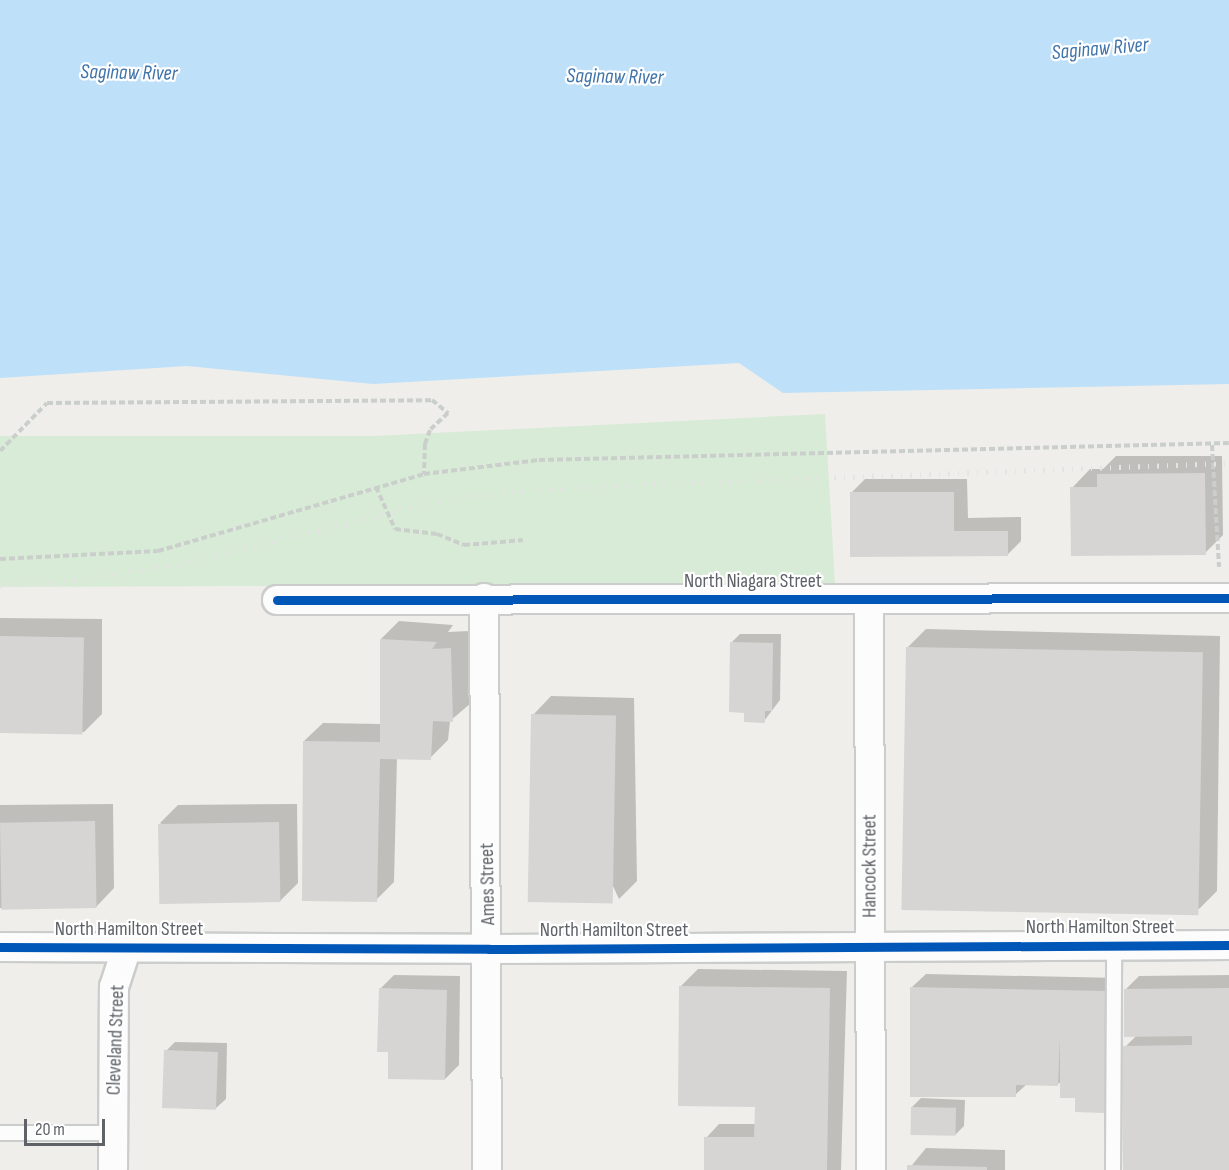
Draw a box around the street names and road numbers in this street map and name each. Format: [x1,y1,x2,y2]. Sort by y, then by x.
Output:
street label: North Niagara Street [684,569,822,593]
street label: Hancock Street [858,814,882,918]
street label: Ames Street [475,843,501,925]
street label: North Hamilton Street [1026,915,1174,939]
street label: North Hamilton Street [55,917,203,941]
street label: North Hamilton Street [540,918,688,942]
street label: Cleveland Street [102,984,130,1096]

